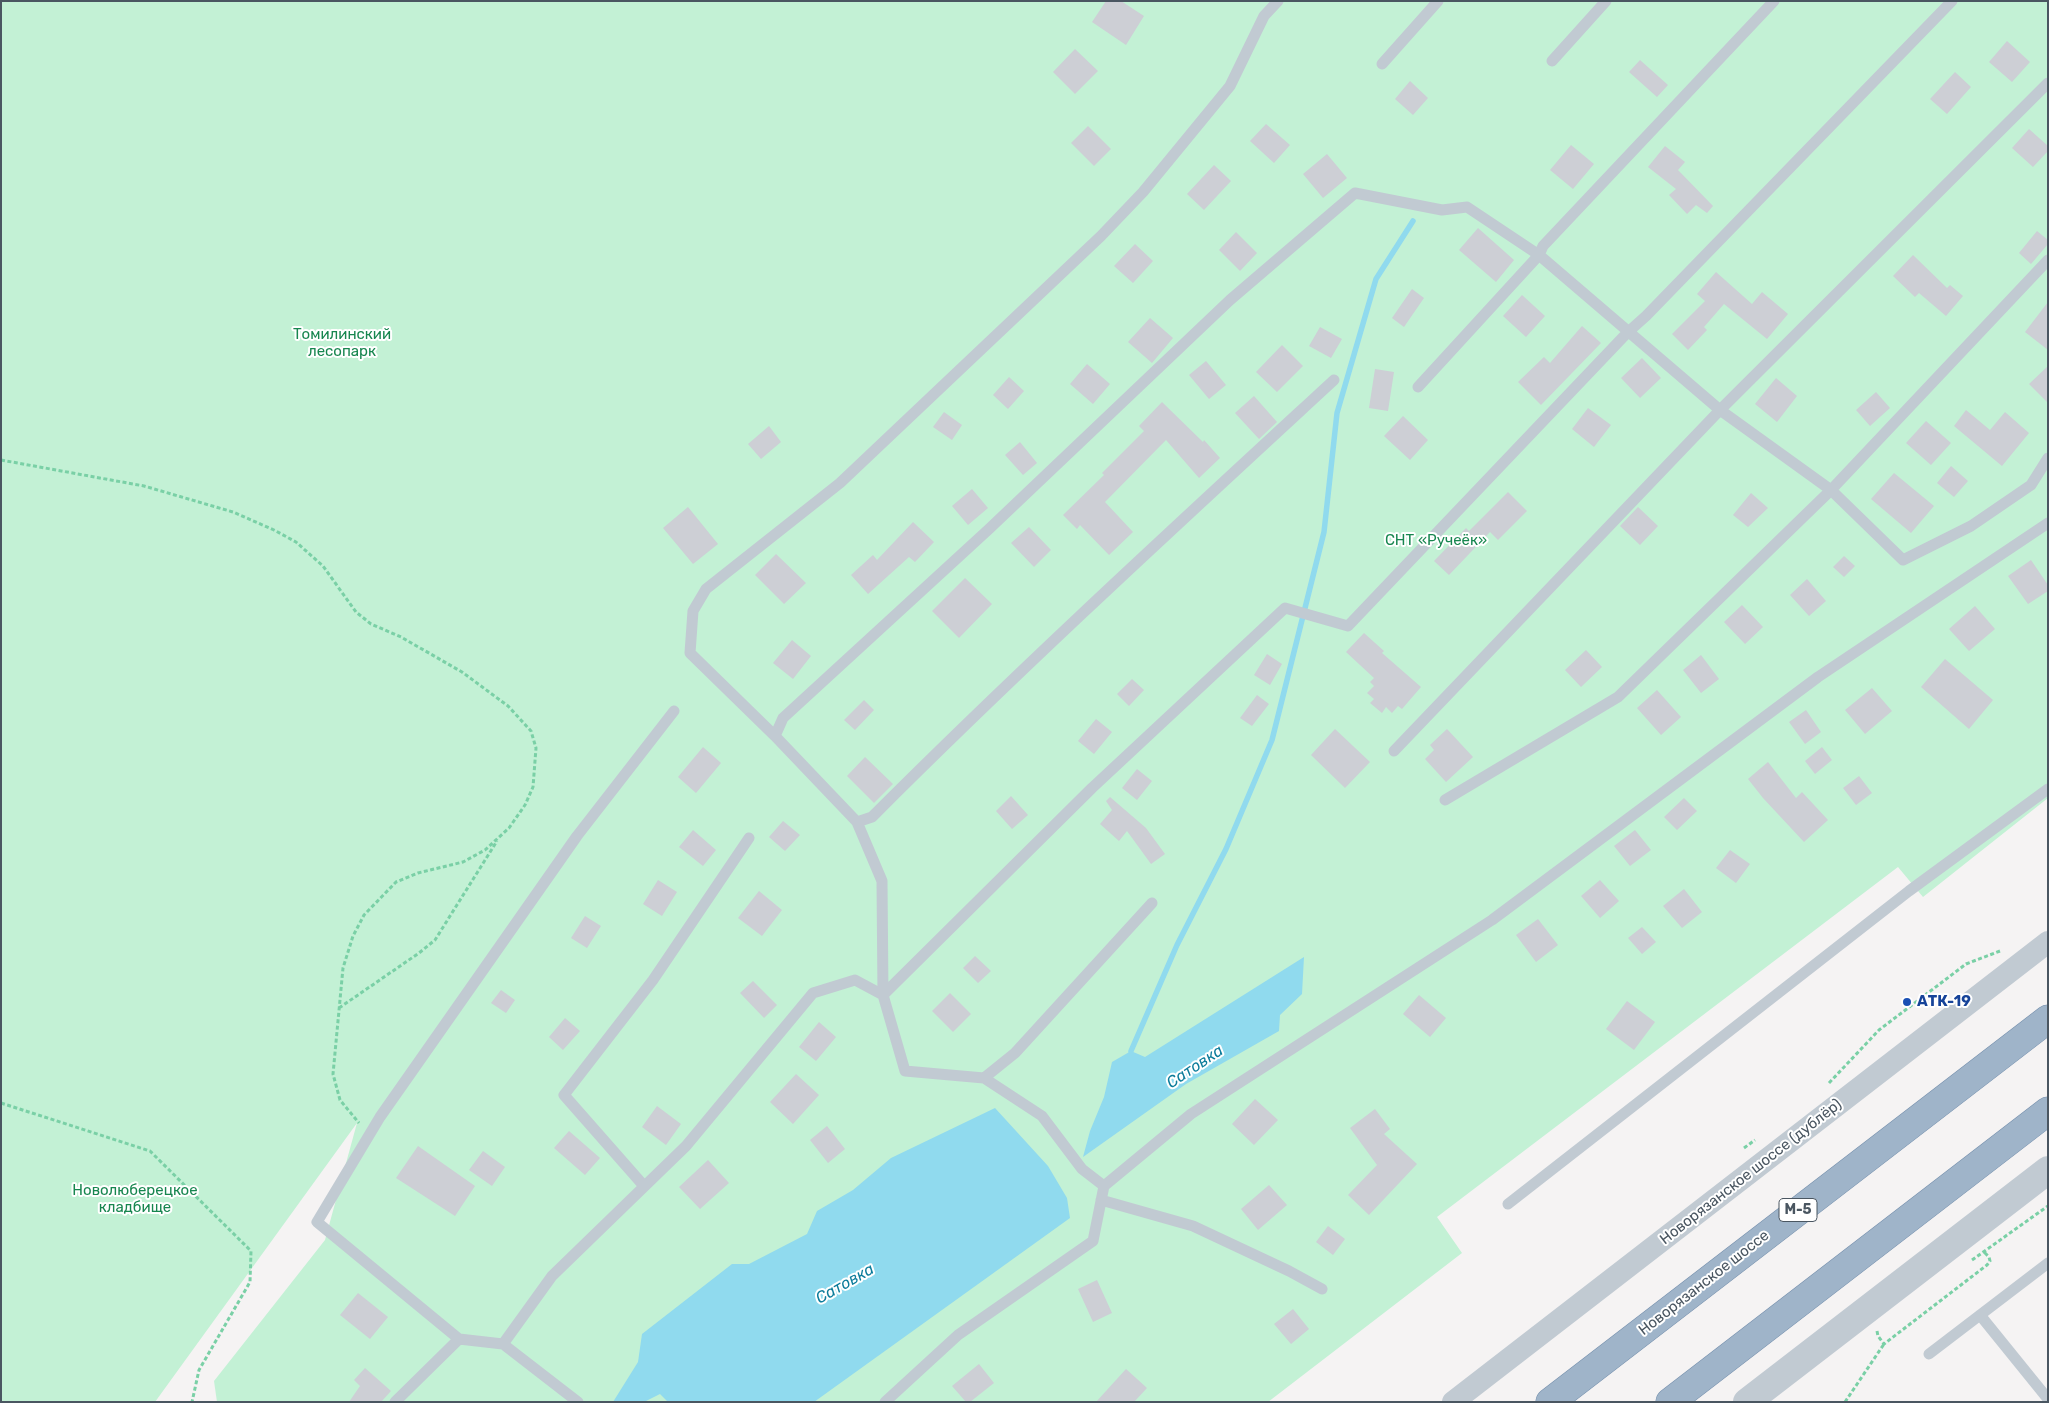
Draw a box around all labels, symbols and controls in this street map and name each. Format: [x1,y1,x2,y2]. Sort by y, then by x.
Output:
park label: Томилинский лесопарк [293,326,391,361]
park label: СНТ «Ручеёк» [1385,532,1487,550]
place label: АТК-19 [1917,993,1971,1011]
marker: АТК-19 [1901,996,1913,1008]
water label: Сатовка [1163,1041,1227,1093]
street label: Новорязанское шоссе (дублёр) [1657,1095,1845,1249]
park label: Новолюберецкое кладбище [72,1182,198,1217]
road number: М-5 [1779,1198,1817,1222]
street label: Новорязанское шоссе [1635,1226,1773,1340]
water label: Сатовка [812,1260,878,1308]

